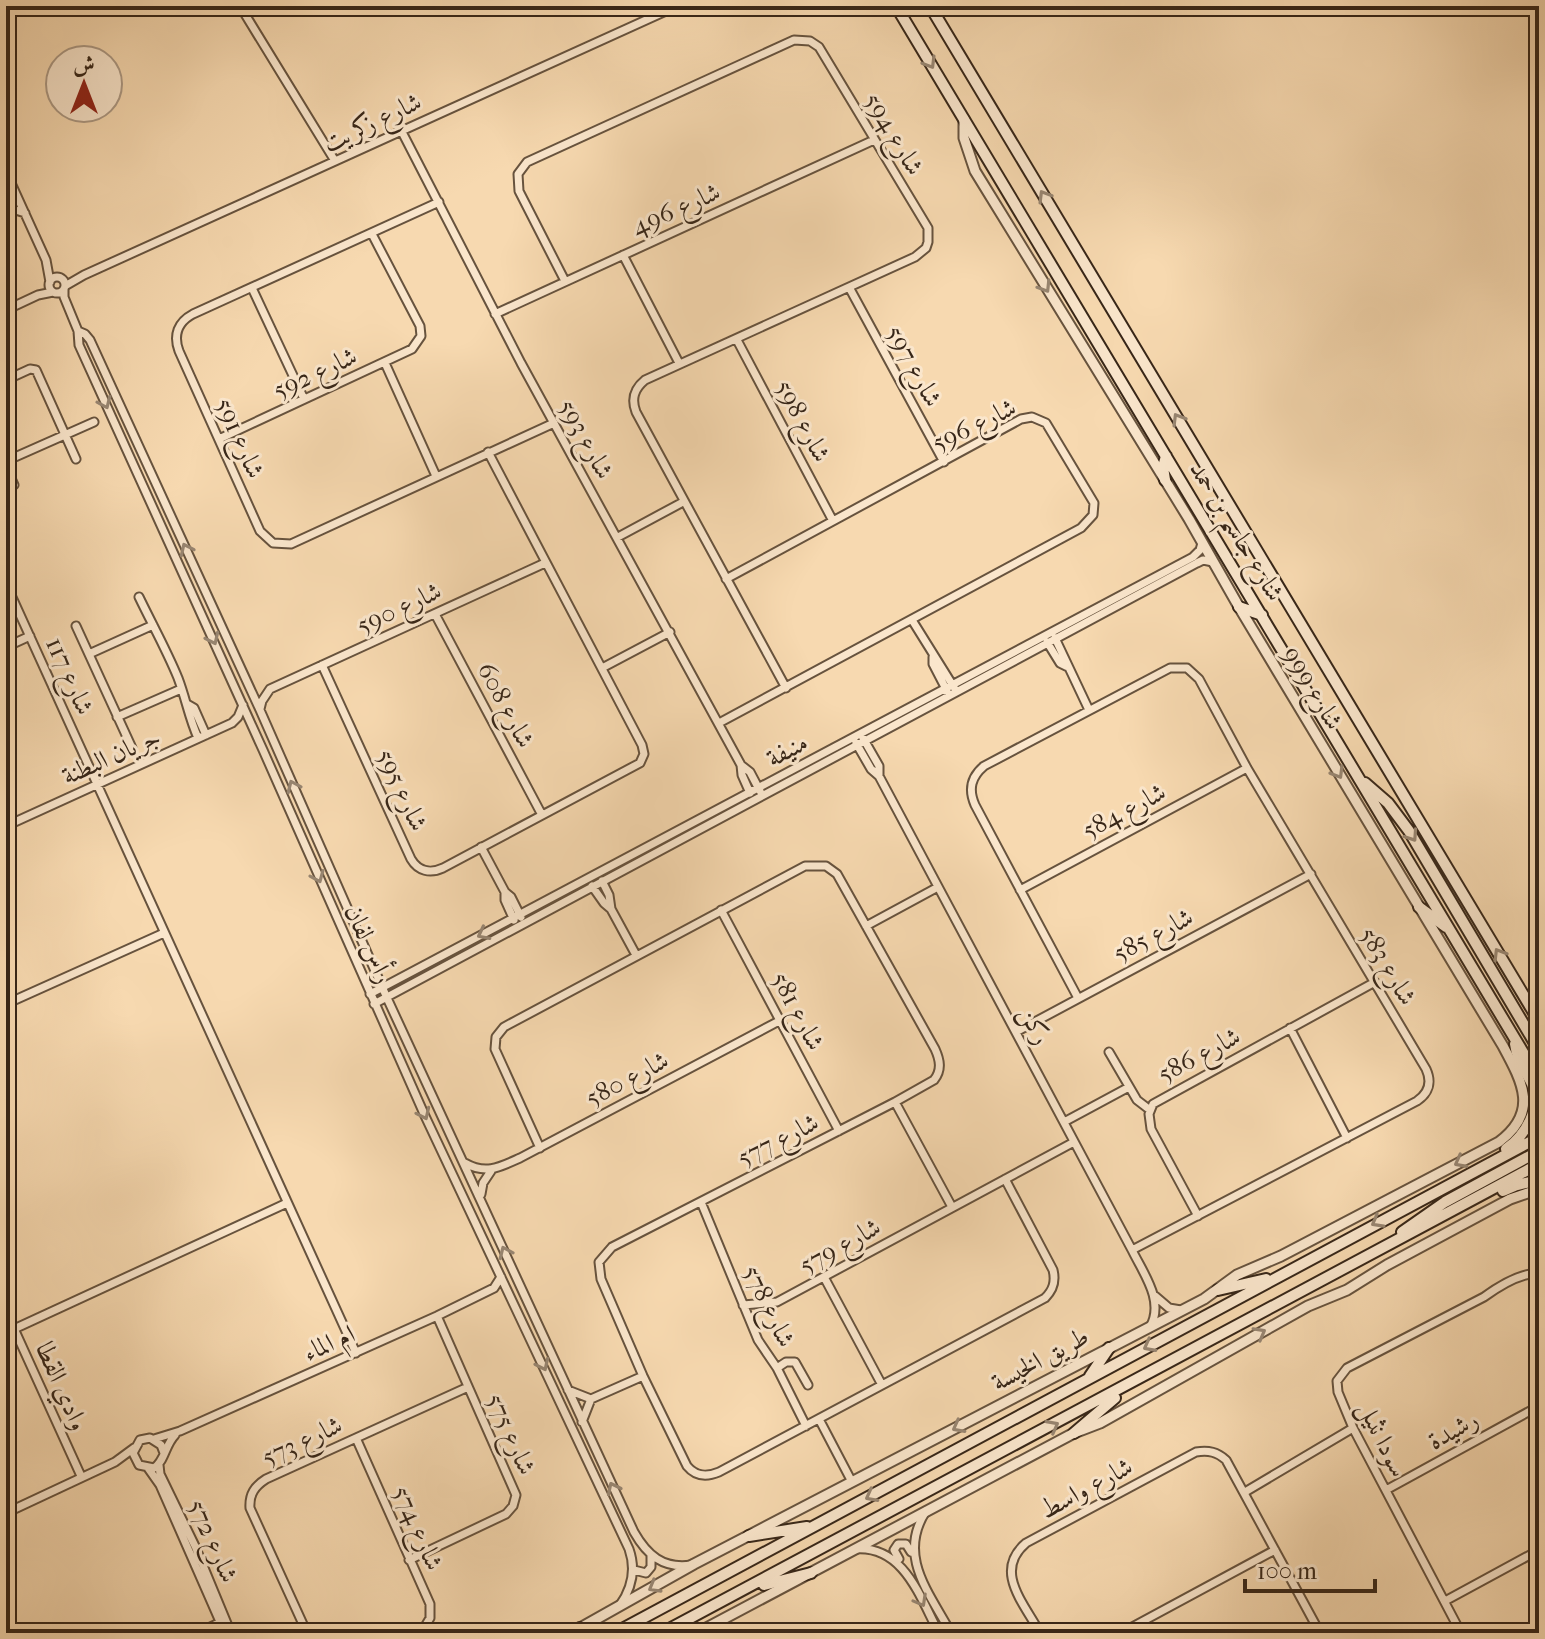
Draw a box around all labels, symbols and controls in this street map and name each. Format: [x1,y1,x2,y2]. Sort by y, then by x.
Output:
north arrow [44,44,124,124]
text: ش [73,52,95,78]
one-way arrow [920,54,935,68]
street label: شارع زكريت [318,86,429,164]
street label: شارع 594 [852,87,931,184]
street label: شارع 496 [627,176,728,248]
one-way arrow [1039,190,1054,205]
one-way arrow [1036,278,1051,293]
street label: شارع 597 [874,320,949,415]
street label: شارع 592 [268,340,364,411]
street label: شارع 598 [763,375,837,470]
street label: شارع 596 [927,391,1024,464]
street label: شارع 591 [203,393,271,486]
street label: شارع 593 [546,394,620,487]
one-way arrow [95,395,111,409]
one-way arrow [1173,413,1188,428]
street label: شارع جاسم بن حمد [1174,455,1291,612]
one-way arrow [180,543,196,557]
street label: شارع 590 [352,575,449,646]
one-way arrow [203,631,219,646]
street label: شارع 117 [34,632,101,722]
street label: شارع 999 [1271,641,1350,738]
street label: شارع 608 [465,657,541,756]
street label: جريان البطنة [57,721,165,791]
street label: منيفة [761,726,813,774]
street label: شارع 595 [364,744,434,838]
one-way arrow [1329,764,1344,779]
street label: شارع 584 [1077,776,1174,851]
one-way arrow [287,779,303,794]
one-way arrow [1402,828,1417,842]
one-way arrow [309,869,325,883]
street label: رأس لفان [338,899,402,988]
street label: شارع 585 [1108,901,1201,974]
street label: شارع 583 [1348,921,1423,1014]
one-way arrow [477,924,492,940]
one-way arrow [1493,948,1509,963]
street label: شارع 581 [759,967,831,1058]
street label: ركن [1010,1000,1058,1051]
street label: شارع 586 [1152,1020,1248,1095]
street label: شارع 580 [580,1044,677,1119]
one-way arrow [415,1106,431,1121]
street label: شارع 577 [732,1106,827,1179]
one-way arrow [1453,1153,1468,1168]
street label: شارع 579 [794,1211,889,1286]
one-way arrow [1372,1212,1386,1228]
one-way arrow [499,1245,515,1260]
street label: شارع 578 [730,1260,802,1355]
street label: ام الماء [298,1318,363,1374]
street label: طريق الخيسة [986,1320,1095,1398]
one-way arrow [1251,1327,1266,1343]
one-way arrow [1143,1336,1157,1352]
street label: وادي القطا [24,1337,95,1437]
one-way arrow [533,1357,549,1372]
street label: شارع 575 [474,1389,543,1482]
street label: سودا نثيل [1350,1396,1415,1483]
street label: رشيدة [1422,1404,1484,1456]
street label: شارع 573 [257,1409,350,1478]
one-way arrow [952,1417,966,1432]
one-way arrow [1044,1420,1059,1435]
street label: شارع واسط [1034,1451,1141,1531]
street label: شارع 574 [380,1481,450,1577]
one-way arrow [607,1482,623,1497]
one-way arrow [865,1486,879,1502]
street label: شارع 572 [176,1495,245,1590]
scale bar [1245,1543,1375,1593]
text: 100 m [1257,1557,1317,1585]
one-way arrow [648,1577,662,1593]
one-way arrow [912,1592,927,1607]

